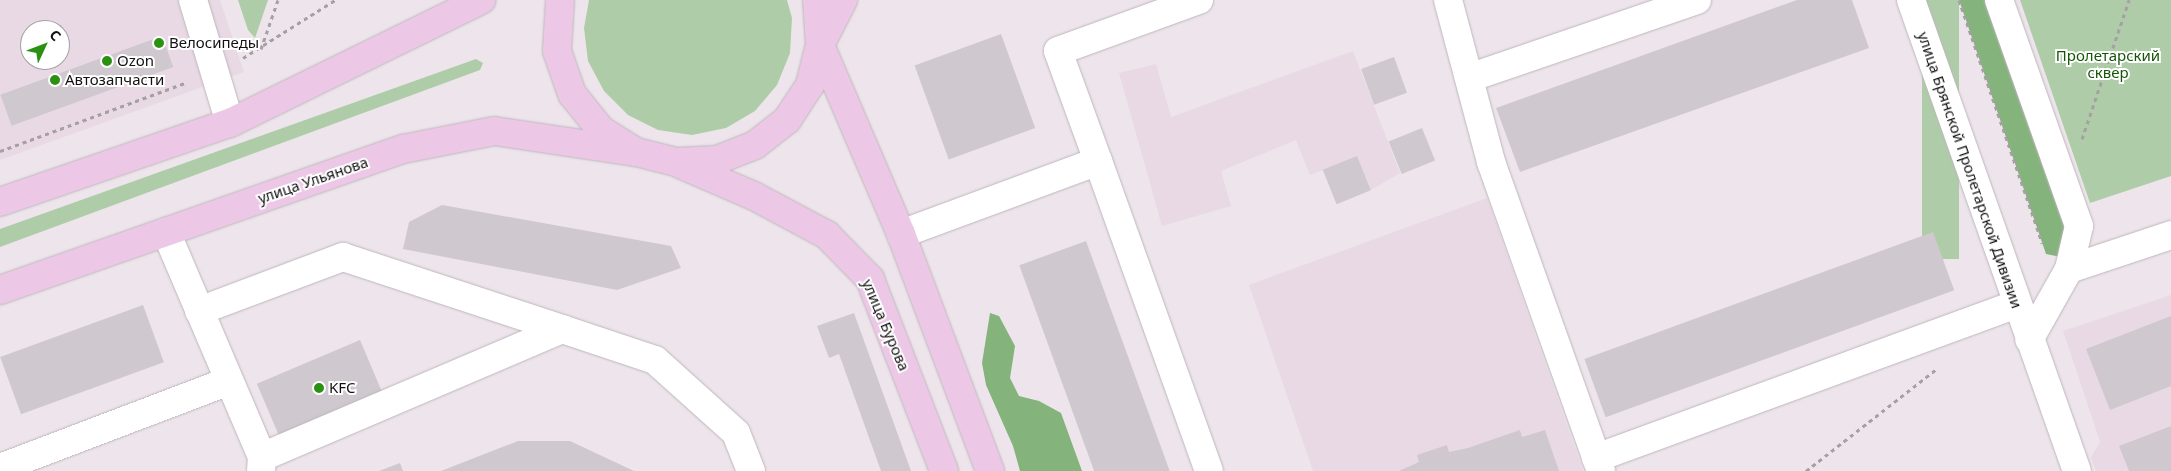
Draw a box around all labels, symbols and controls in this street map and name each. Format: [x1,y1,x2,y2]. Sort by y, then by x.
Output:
north arrow [20,20,70,70]
text: С [46,25,66,45]
street label: улица Брянской Пролетарской Дивизии [1914,29,2026,311]
place label: Велосипеды [169,34,259,52]
marker: Велосипеды [153,37,165,49]
park label: Пролетарский сквер [2056,46,2160,81]
place label: Ozon [117,52,154,70]
marker: Ozon [101,55,113,67]
place label: Автозапчасти [65,71,164,89]
marker: Автозапчасти [49,74,61,86]
street label: улица Ульянова [256,153,370,207]
street label: улица Бурова [859,276,913,374]
place label: KFC [329,379,356,397]
marker: KFC [313,382,325,394]

